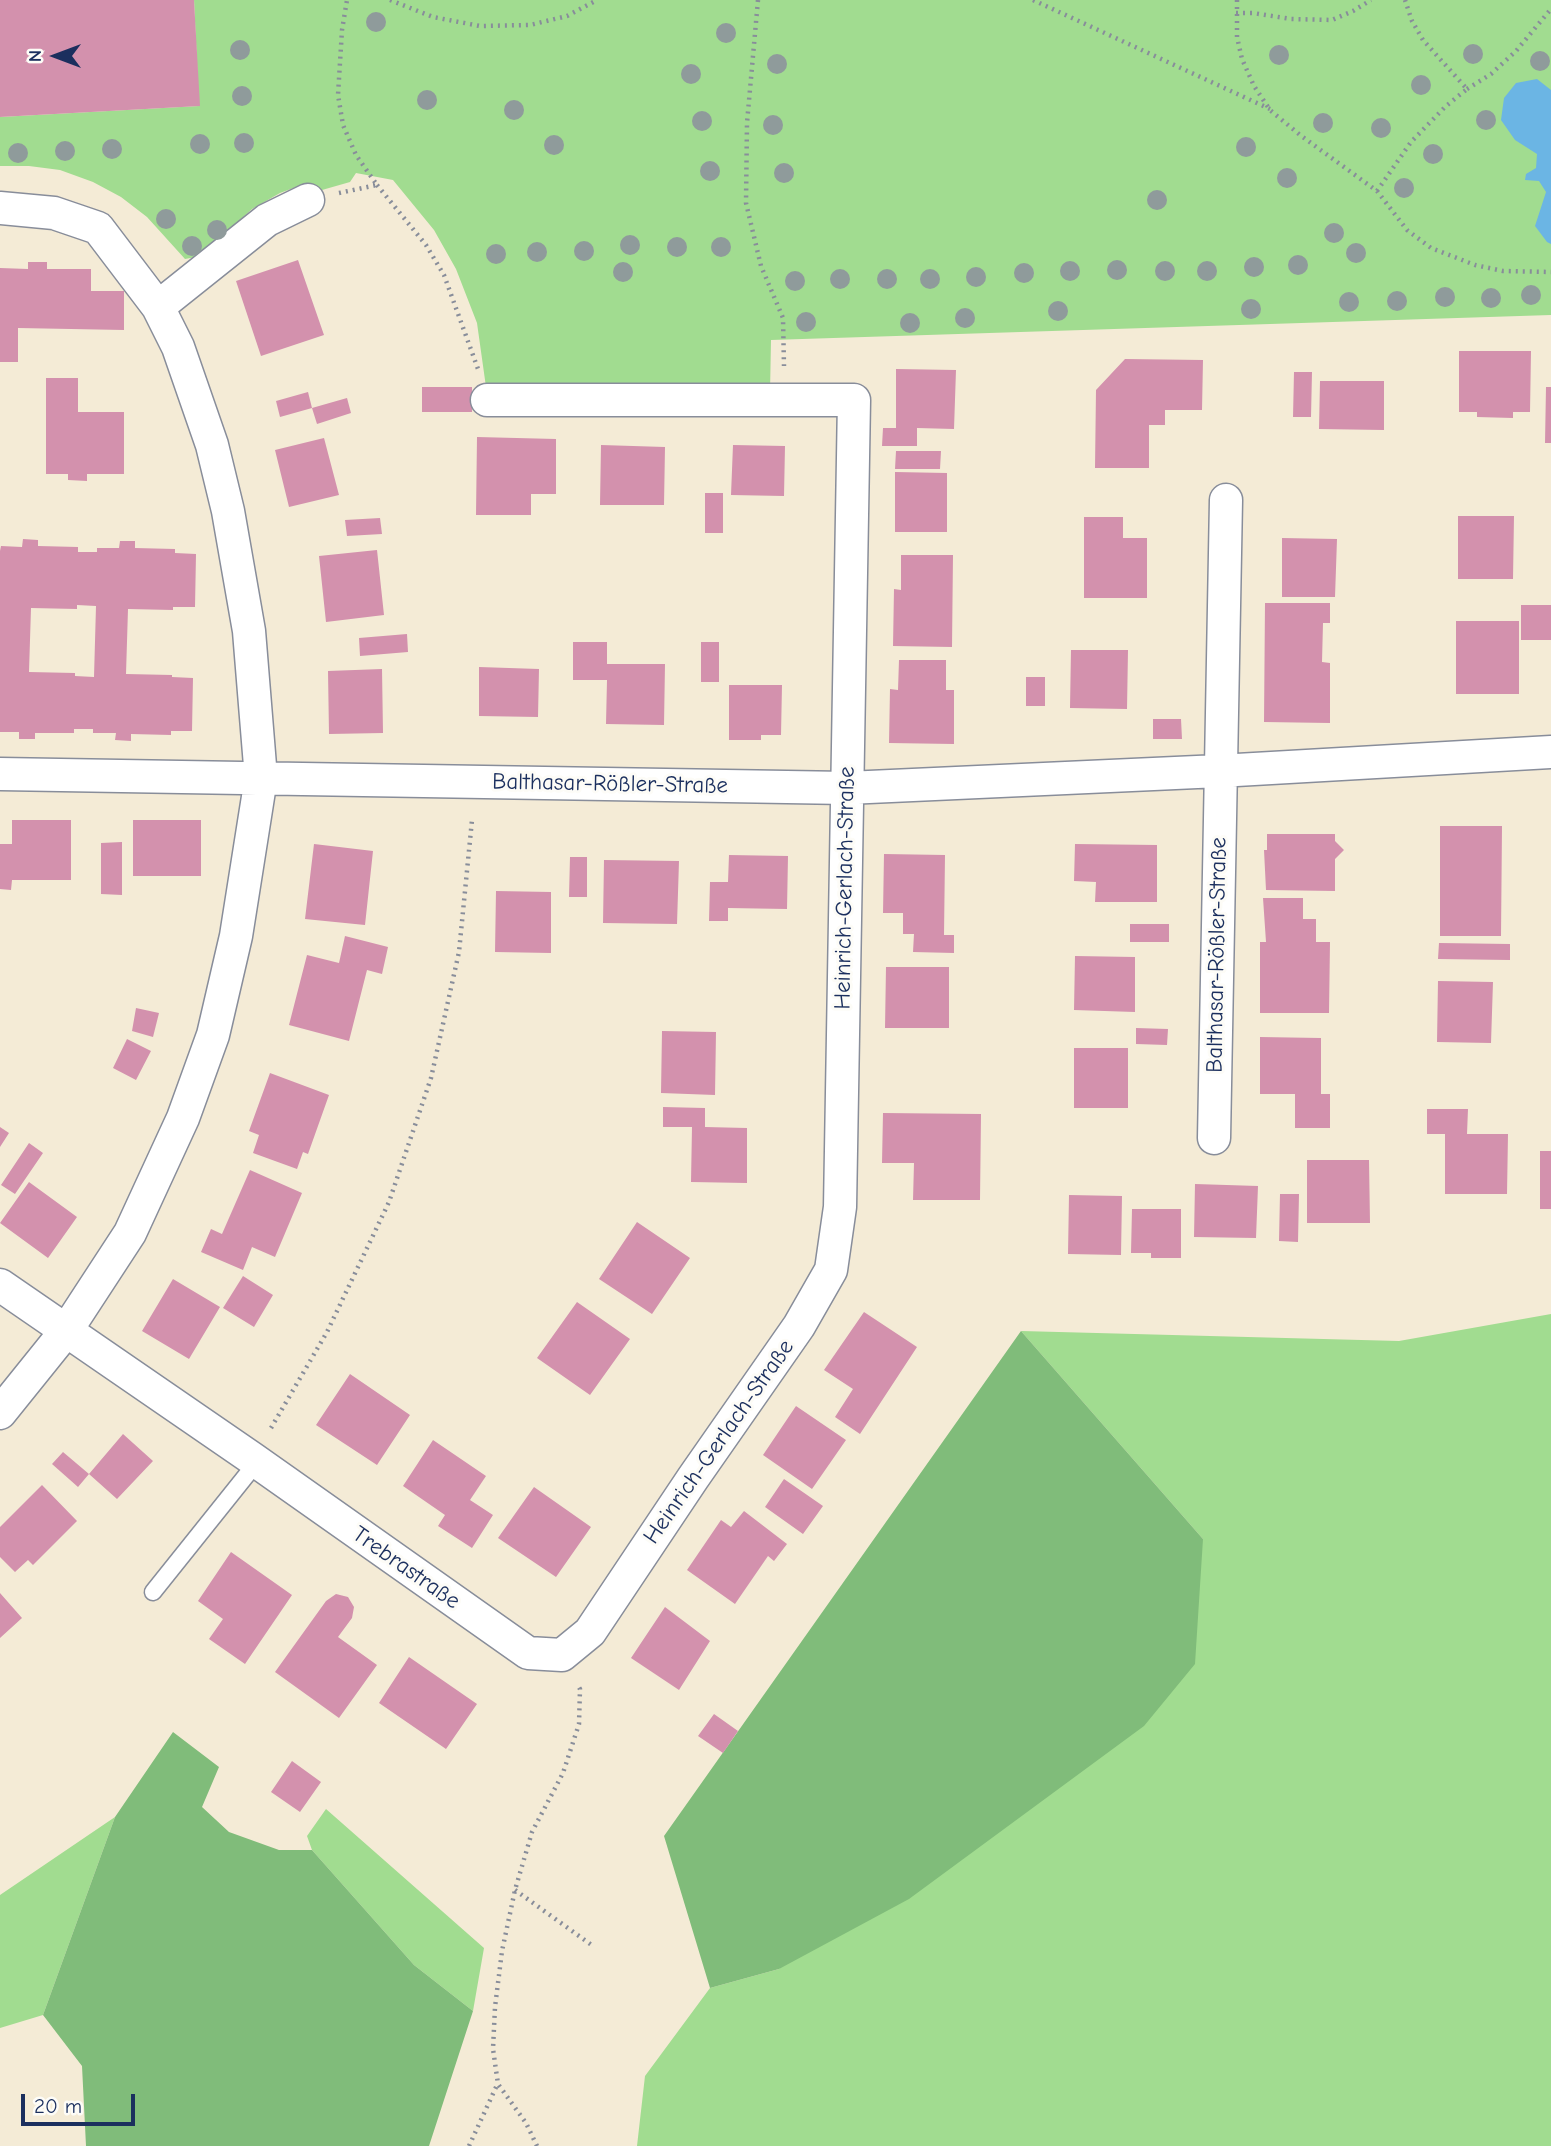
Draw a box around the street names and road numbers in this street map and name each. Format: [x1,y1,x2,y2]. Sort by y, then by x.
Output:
street label: Heinrich-Gerlach-Straße [829,766,861,1010]
street label: Balthasar-Rößler-Straße [492,768,728,800]
street label: Balthasar-Rößler-Straße [1201,837,1233,1073]
street label: Heinrich-Gerlach-Straße [638,1334,800,1550]
street label: Trebrastraße [347,1521,465,1615]

